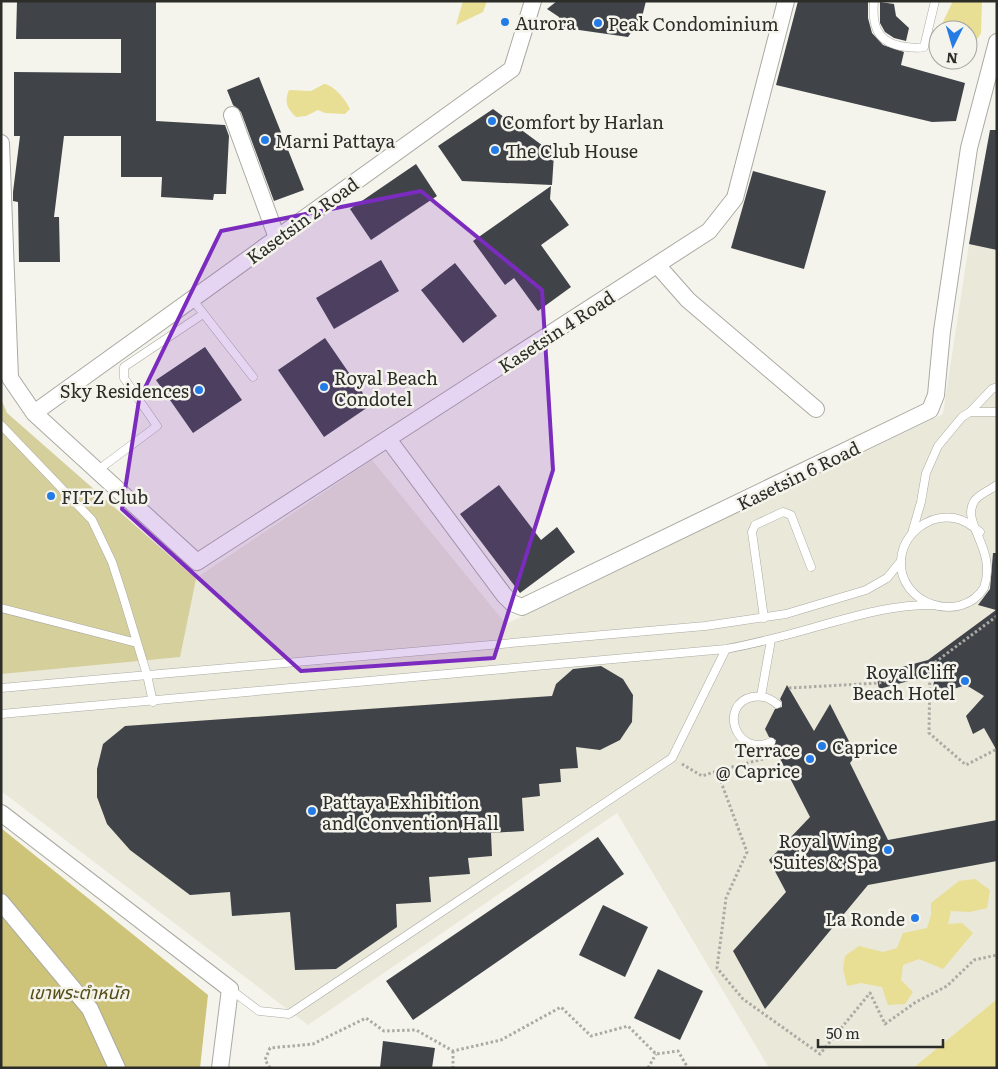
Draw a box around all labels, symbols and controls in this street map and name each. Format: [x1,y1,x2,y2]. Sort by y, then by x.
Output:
place label: Aurora [515,9,576,36]
place label: Peak Condominium [608,10,779,37]
marker: Aurora [499,16,511,28]
marker: Peak Condominium [592,17,604,29]
north arrow [928,20,978,70]
text: N [945,48,959,69]
place label: Comfort by Harlan [502,108,664,135]
marker: Comfort by Harlan [486,115,498,127]
place label: Marni Pattaya [275,127,395,154]
marker: Marni Pattaya [259,134,271,146]
place label: The Club House [505,137,638,164]
marker: The Club House [489,144,501,156]
street label: Kasetsin 2 Road [240,170,364,270]
street label: Kasetsin 4 Road [493,283,619,379]
place label: Royal Beach Condotel [334,364,438,412]
place label: Sky Residences [60,377,189,404]
marker: Royal Beach Condotel [318,381,330,393]
marker: Sky Residences [193,384,205,396]
street label: Kasetsin 6 Road [732,434,864,516]
place label: FITZ Club [61,483,148,510]
marker: FITZ Club [45,490,57,502]
place label: Royal Cliff Beach Hotel [852,658,957,706]
marker: Royal Cliff Beach Hotel [959,675,971,687]
place label: Caprice [832,733,898,760]
place label: Terrace @ Caprice [716,736,800,784]
marker: Caprice [816,740,828,752]
marker: Terrace @ Caprice [804,753,816,765]
place label: Pattaya Exhibition and Convention Hall [322,788,499,836]
marker: Pattaya Exhibition and Convention Hall [306,805,318,817]
place label: Royal Wing Suites & Spa [773,827,879,875]
marker: Royal Wing Suites & Spa [882,844,894,856]
place label: La Ronde [825,905,905,932]
marker: La Ronde [909,912,921,924]
park label: เขาพระตำหนัก [29,978,131,1005]
scale bar [818,1016,943,1048]
text: 50 m [826,1021,860,1044]

